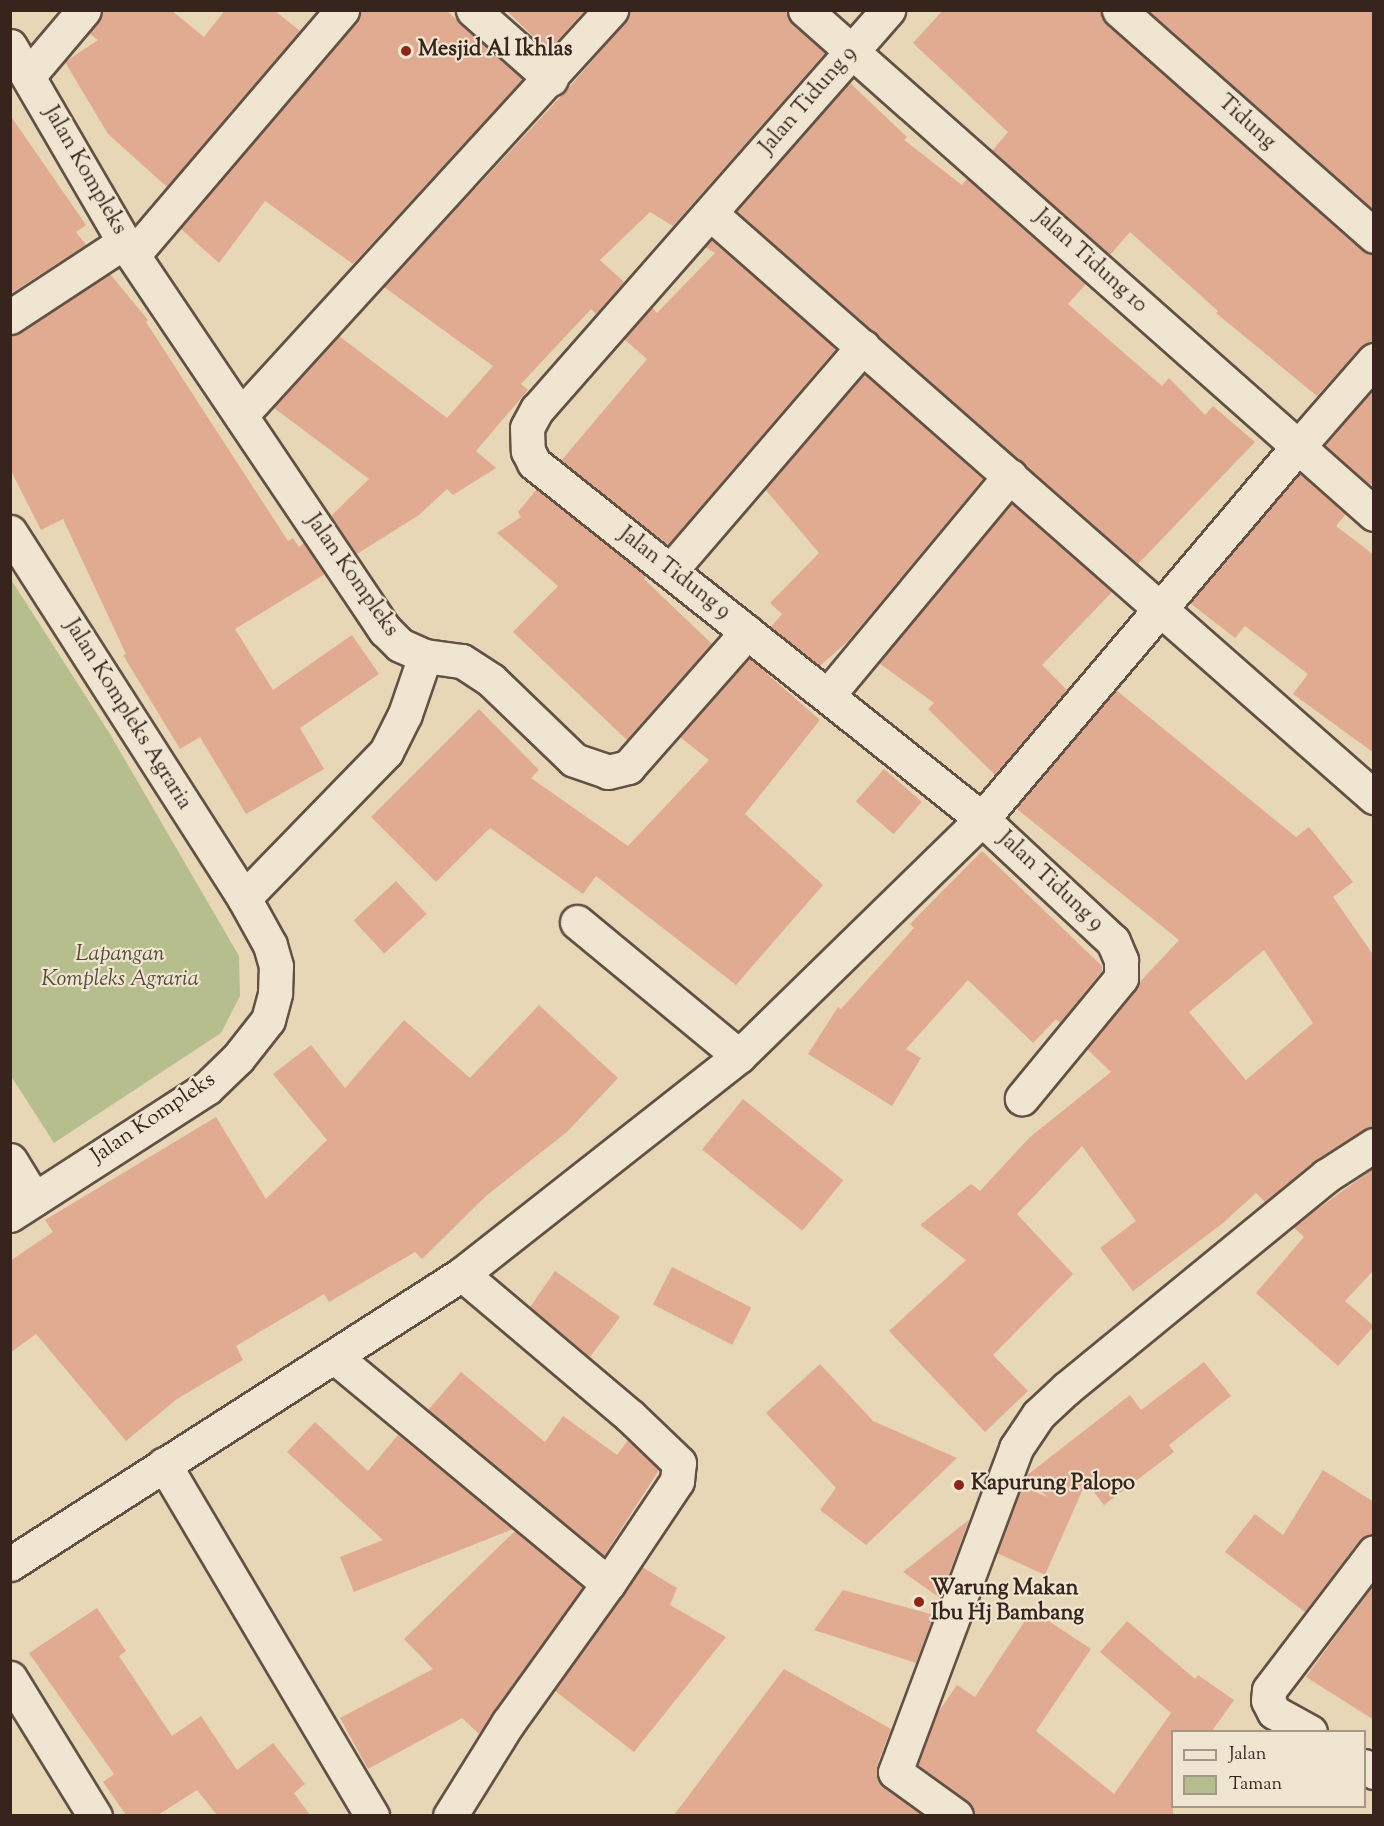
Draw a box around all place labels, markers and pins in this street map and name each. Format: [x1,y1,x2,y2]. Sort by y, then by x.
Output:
place label: Mesjid Al Ikhlas [418,38,572,64]
marker: Mesjid Al Ikhlas [399,44,413,58]
place label: Kapurung Palopo [971,1472,1135,1498]
marker: Kapurung Palopo [952,1478,966,1492]
place label: Warung Makan Ibu Hj Bambang [931,1576,1084,1628]
marker: Warung Makan Ibu Hj Bambang [912,1595,926,1609]

